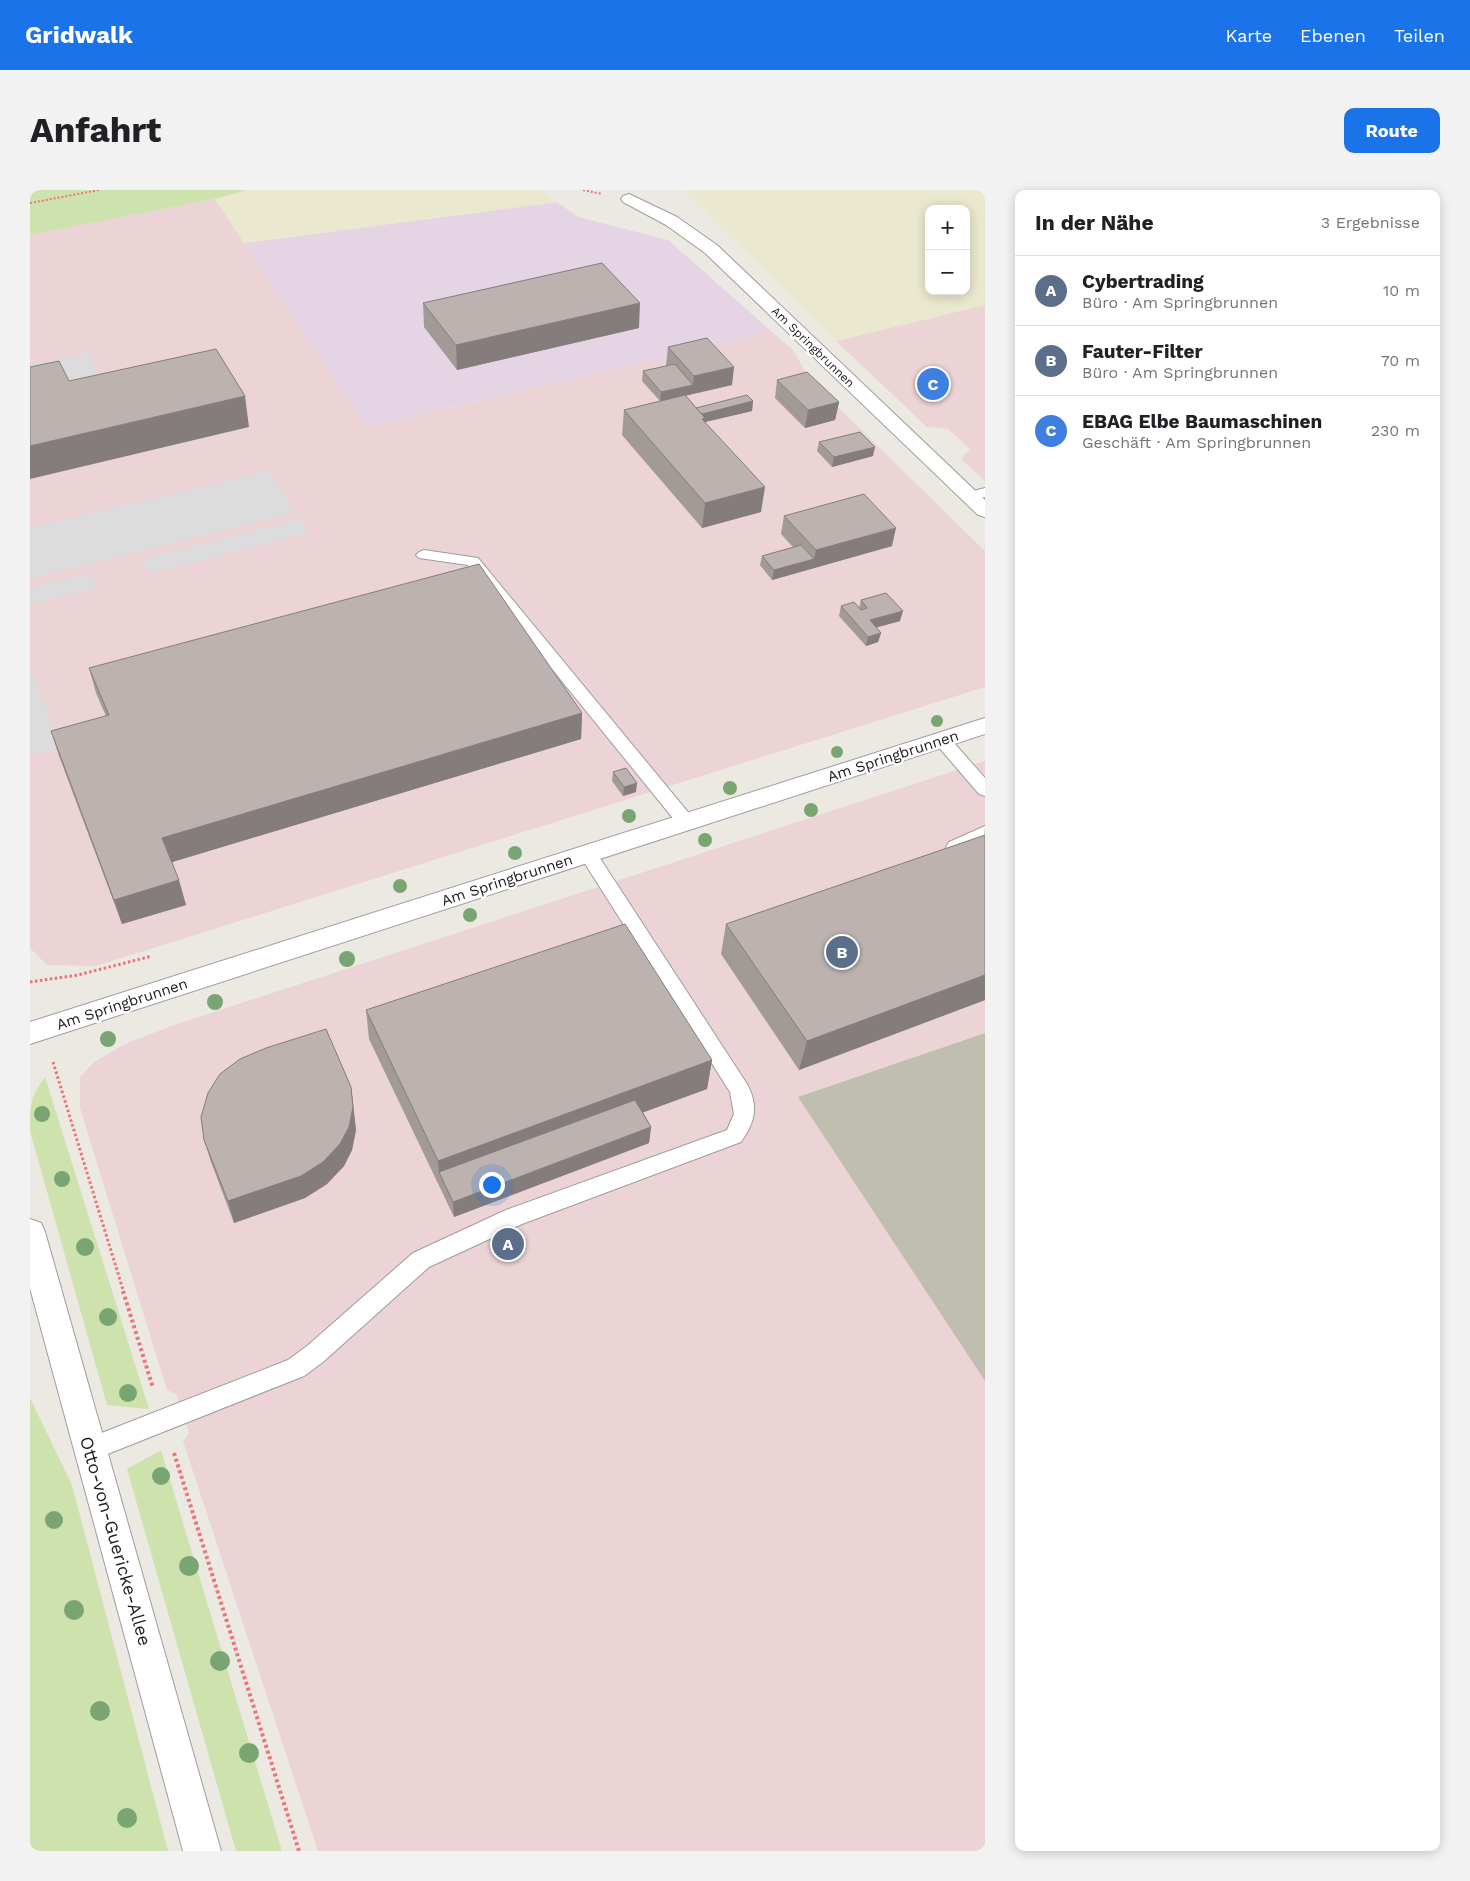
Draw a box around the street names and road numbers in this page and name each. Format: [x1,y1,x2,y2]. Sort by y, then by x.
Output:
street label: Am Springbrunnen [769,304,857,390]
street label: Am Springbrunnen [825,726,961,786]
street label: Am Springbrunnen [439,850,575,910]
street label: Am Springbrunnen [54,974,190,1034]
street label: Otto-von-Guericke-Allee [76,1434,156,1648]

